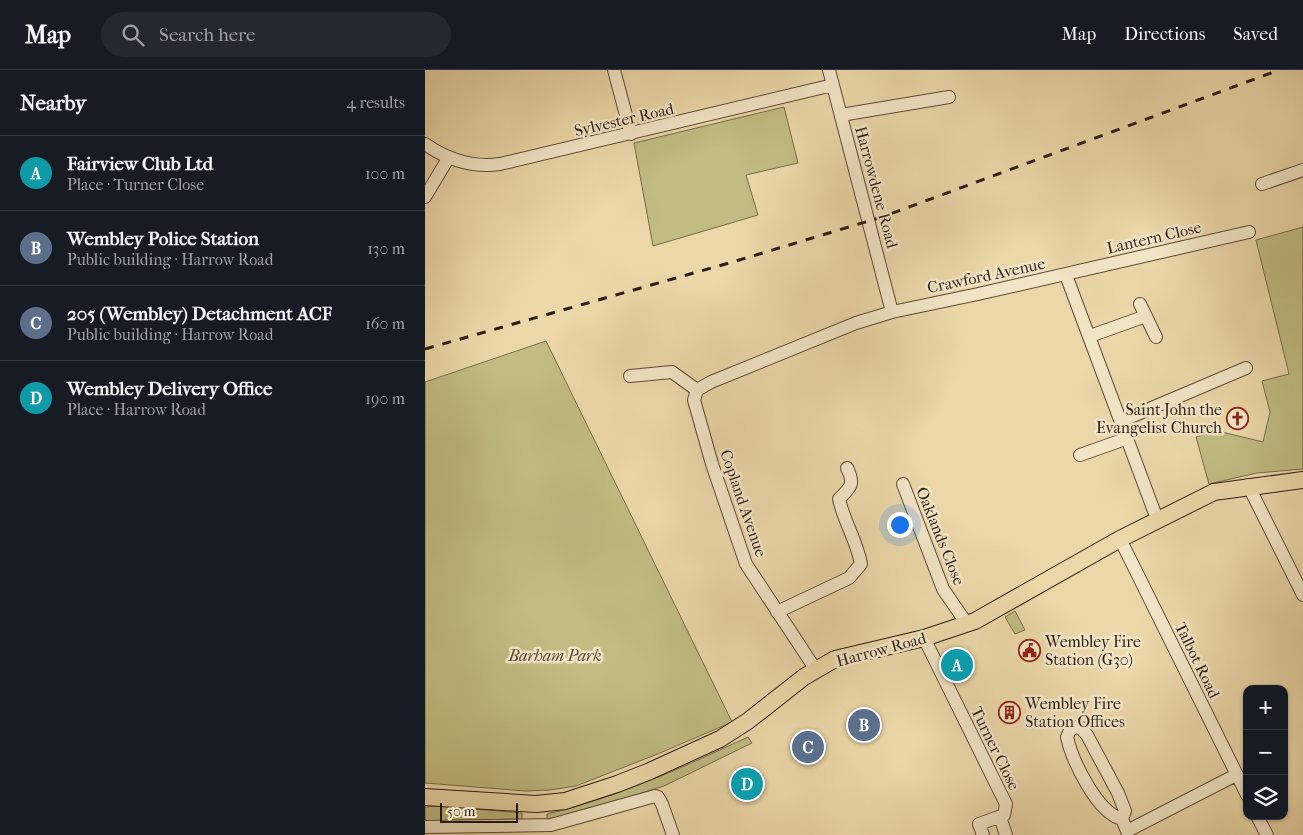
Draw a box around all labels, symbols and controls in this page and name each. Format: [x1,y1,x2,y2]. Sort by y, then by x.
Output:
search box [101,12,451,57]
text: Map [25,21,71,49]
icon: search [119,21,147,49]
text: Search here [159,24,255,46]
text: Map [1062,24,1096,45]
text: Directions [1124,24,1205,45]
text: Saved [1233,24,1278,45]
text: Nearby [20,91,86,115]
text: 4 results [347,93,405,112]
street label: Sylvester Road [572,99,676,140]
street label: Harrowdene Road [851,124,902,251]
text: Fairview Club Ltd [67,153,213,175]
text: A [31,164,41,183]
text: 100 m [365,164,405,183]
text: Place · Turner Close [67,175,204,194]
street label: Lantern Close [1105,217,1203,258]
text: Wembley Police Station [67,228,259,250]
text: B [31,239,41,258]
text: 130 m [367,239,405,258]
text: Public building · Harrow Road [67,250,273,269]
street label: Crawford Avenue [925,254,1047,297]
text: 205 (Wembley) Detachment ACF [67,303,332,325]
text: C [31,314,41,333]
text: 160 m [365,314,405,333]
text: Public building · Harrow Road [67,325,273,344]
text: Wembley Delivery Office [67,378,272,400]
text: D [30,389,42,408]
text: 190 m [365,389,405,408]
text: Place · Harrow Road [67,400,206,419]
place label: Saint John the Evangelist Church [1096,400,1222,437]
church icon: Saint John the Evangelist Church [1226,406,1250,430]
street label: Copland Avenue [716,447,771,559]
street label: Oaklands Close [912,484,969,588]
your location [887,512,913,538]
street label: Talbot Road [1171,619,1224,702]
street label: Harrow Road [834,628,928,671]
place label: Wembley Fire Station (G30) [1044,632,1141,669]
public building icon: Wembley Fire Station (G30) [1017,638,1041,662]
park label: Barham Park [507,646,602,665]
pin: A [941,646,973,684]
map controls [1243,685,1288,820]
button: + [1243,685,1288,730]
place label: Wembley Fire Station Offices [1024,694,1125,731]
building icon: Wembley Fire Station Offices [997,700,1021,724]
street label: Turner Close [967,703,1024,793]
pin: B [848,706,880,744]
pin: C [792,728,824,766]
button: − [1243,730,1288,775]
pin: D [731,765,763,803]
button: layers [1243,775,1288,820]
scale bar [440,800,517,823]
text: 50 m [447,803,475,820]

